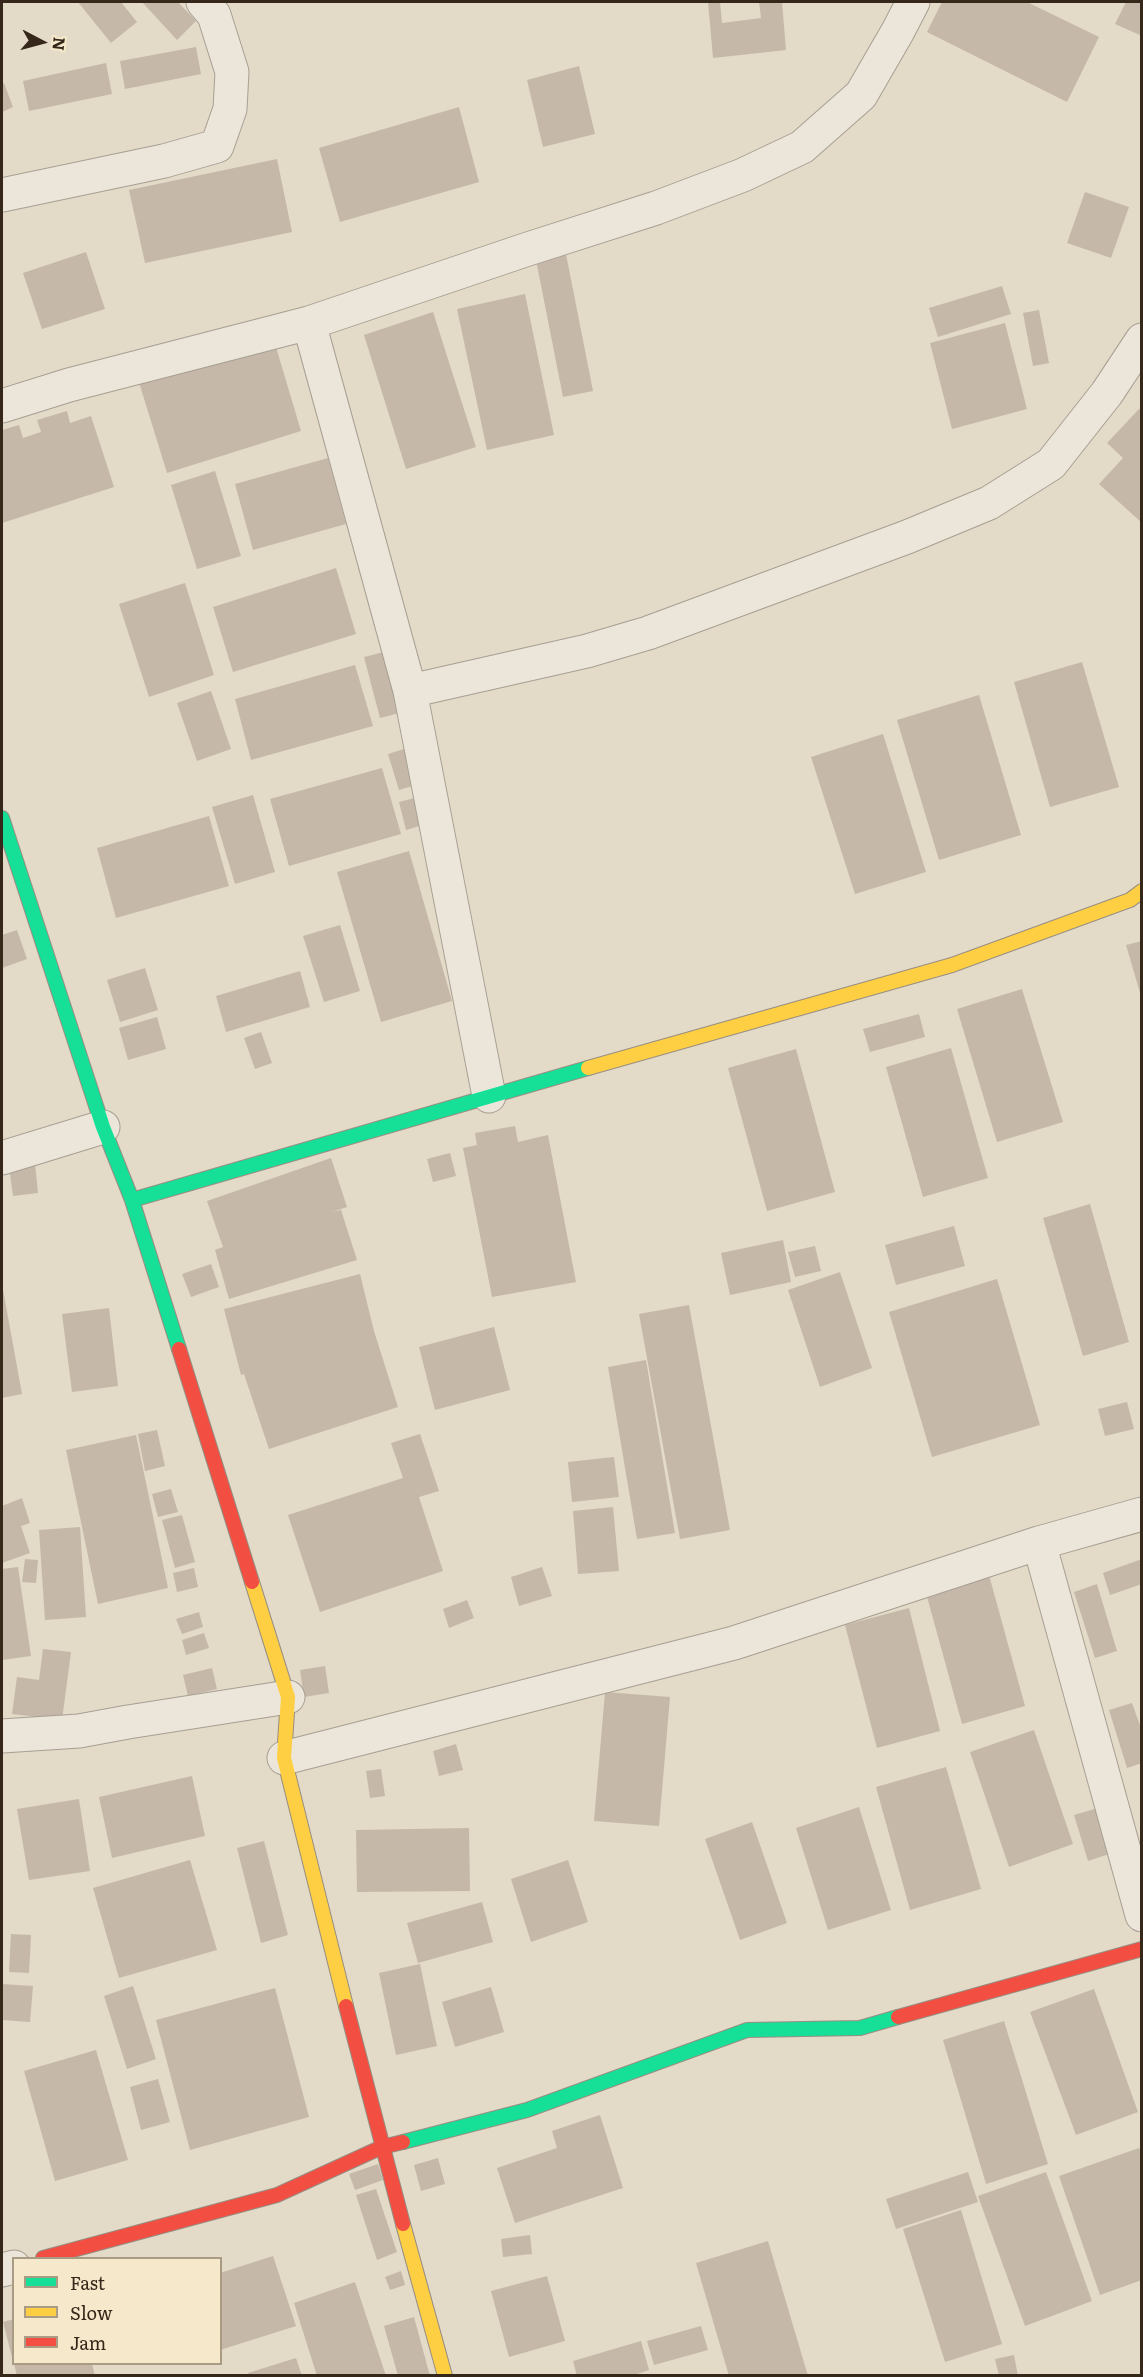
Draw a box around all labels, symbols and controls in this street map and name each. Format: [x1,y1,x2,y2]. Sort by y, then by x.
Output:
north arrow [12,12,72,72]
text: N [47,36,73,52]
legend [12,2257,222,2365]
text: Fast [70,2269,105,2296]
text: Slow [70,2299,112,2326]
text: Jam [70,2329,106,2356]

